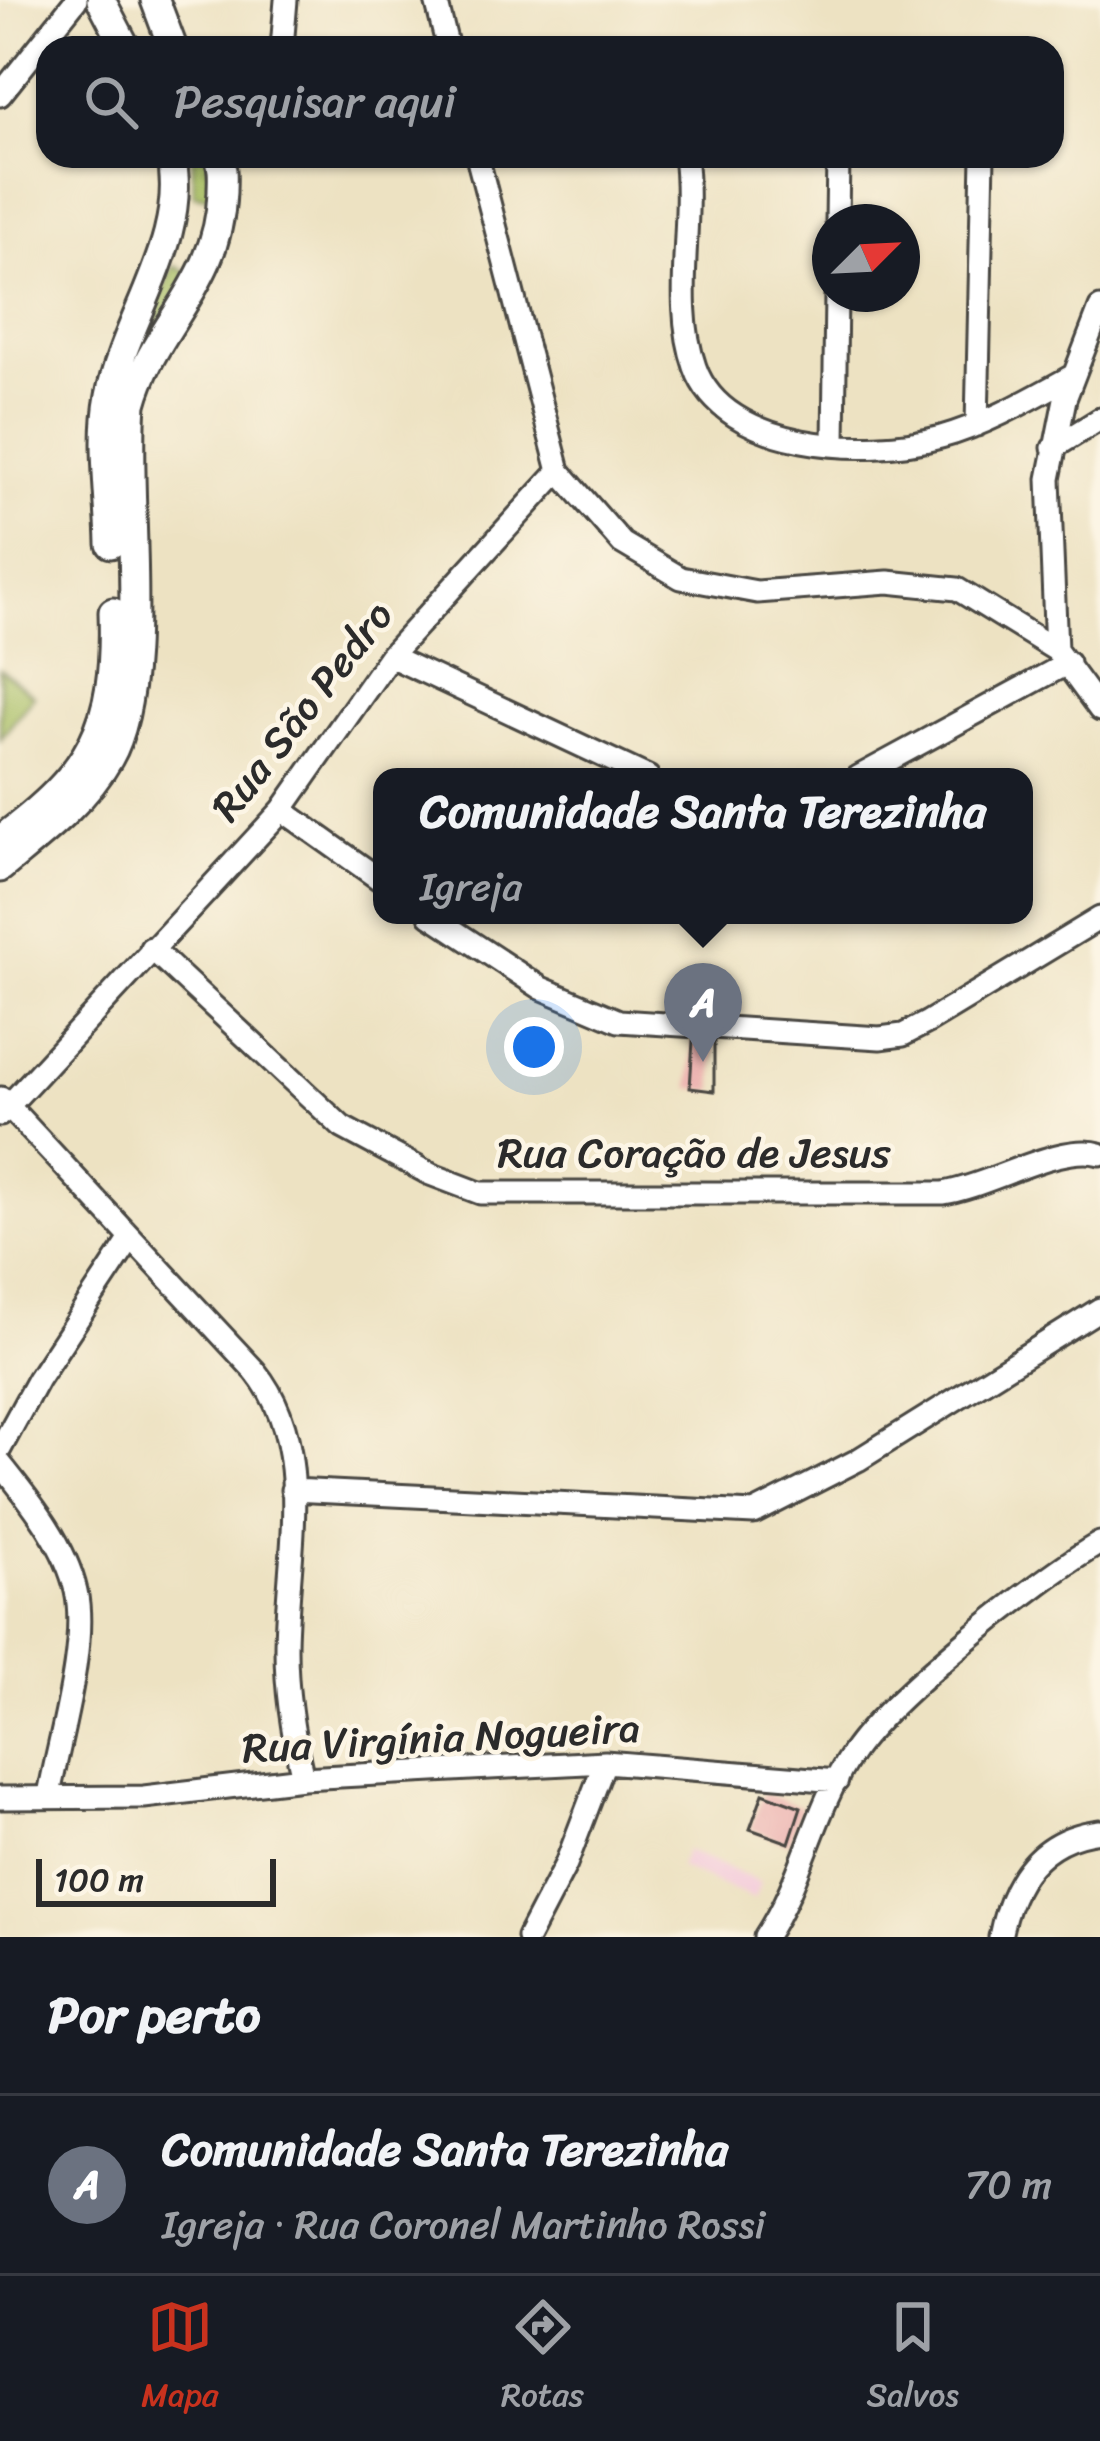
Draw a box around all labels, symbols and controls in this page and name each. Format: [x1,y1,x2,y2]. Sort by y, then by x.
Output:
search box [36,36,1064,168]
text: Pesquisar aqui [174,62,456,142]
icon: search [78,69,144,135]
north arrow [812,204,920,312]
street label: Rua São Pedro [191,584,413,838]
popup [373,768,1033,924]
text: Comunidade Santa Terezinha [420,772,986,852]
text: Igreja [420,852,522,921]
pin: A [664,963,742,1062]
your location [504,1017,564,1077]
street label: Rua Coração de Jesus [497,1116,891,1190]
street label: Rua Virgínia Nogueira [240,1691,642,1785]
text: 100 m [54,1851,144,1909]
scale bar [36,1853,276,1906]
text: Por perto [48,1970,261,2060]
text: Comunidade Santa Terezinha [162,2110,728,2190]
text: A [74,2150,100,2219]
text: 70 m [965,2150,1052,2219]
text: Igreja · Rua Coronel Martinho Rossi [162,2190,765,2259]
tab: Mapa [141,2294,219,2424]
tab: Rotas [501,2294,584,2424]
tab: Salvos [866,2294,959,2424]

